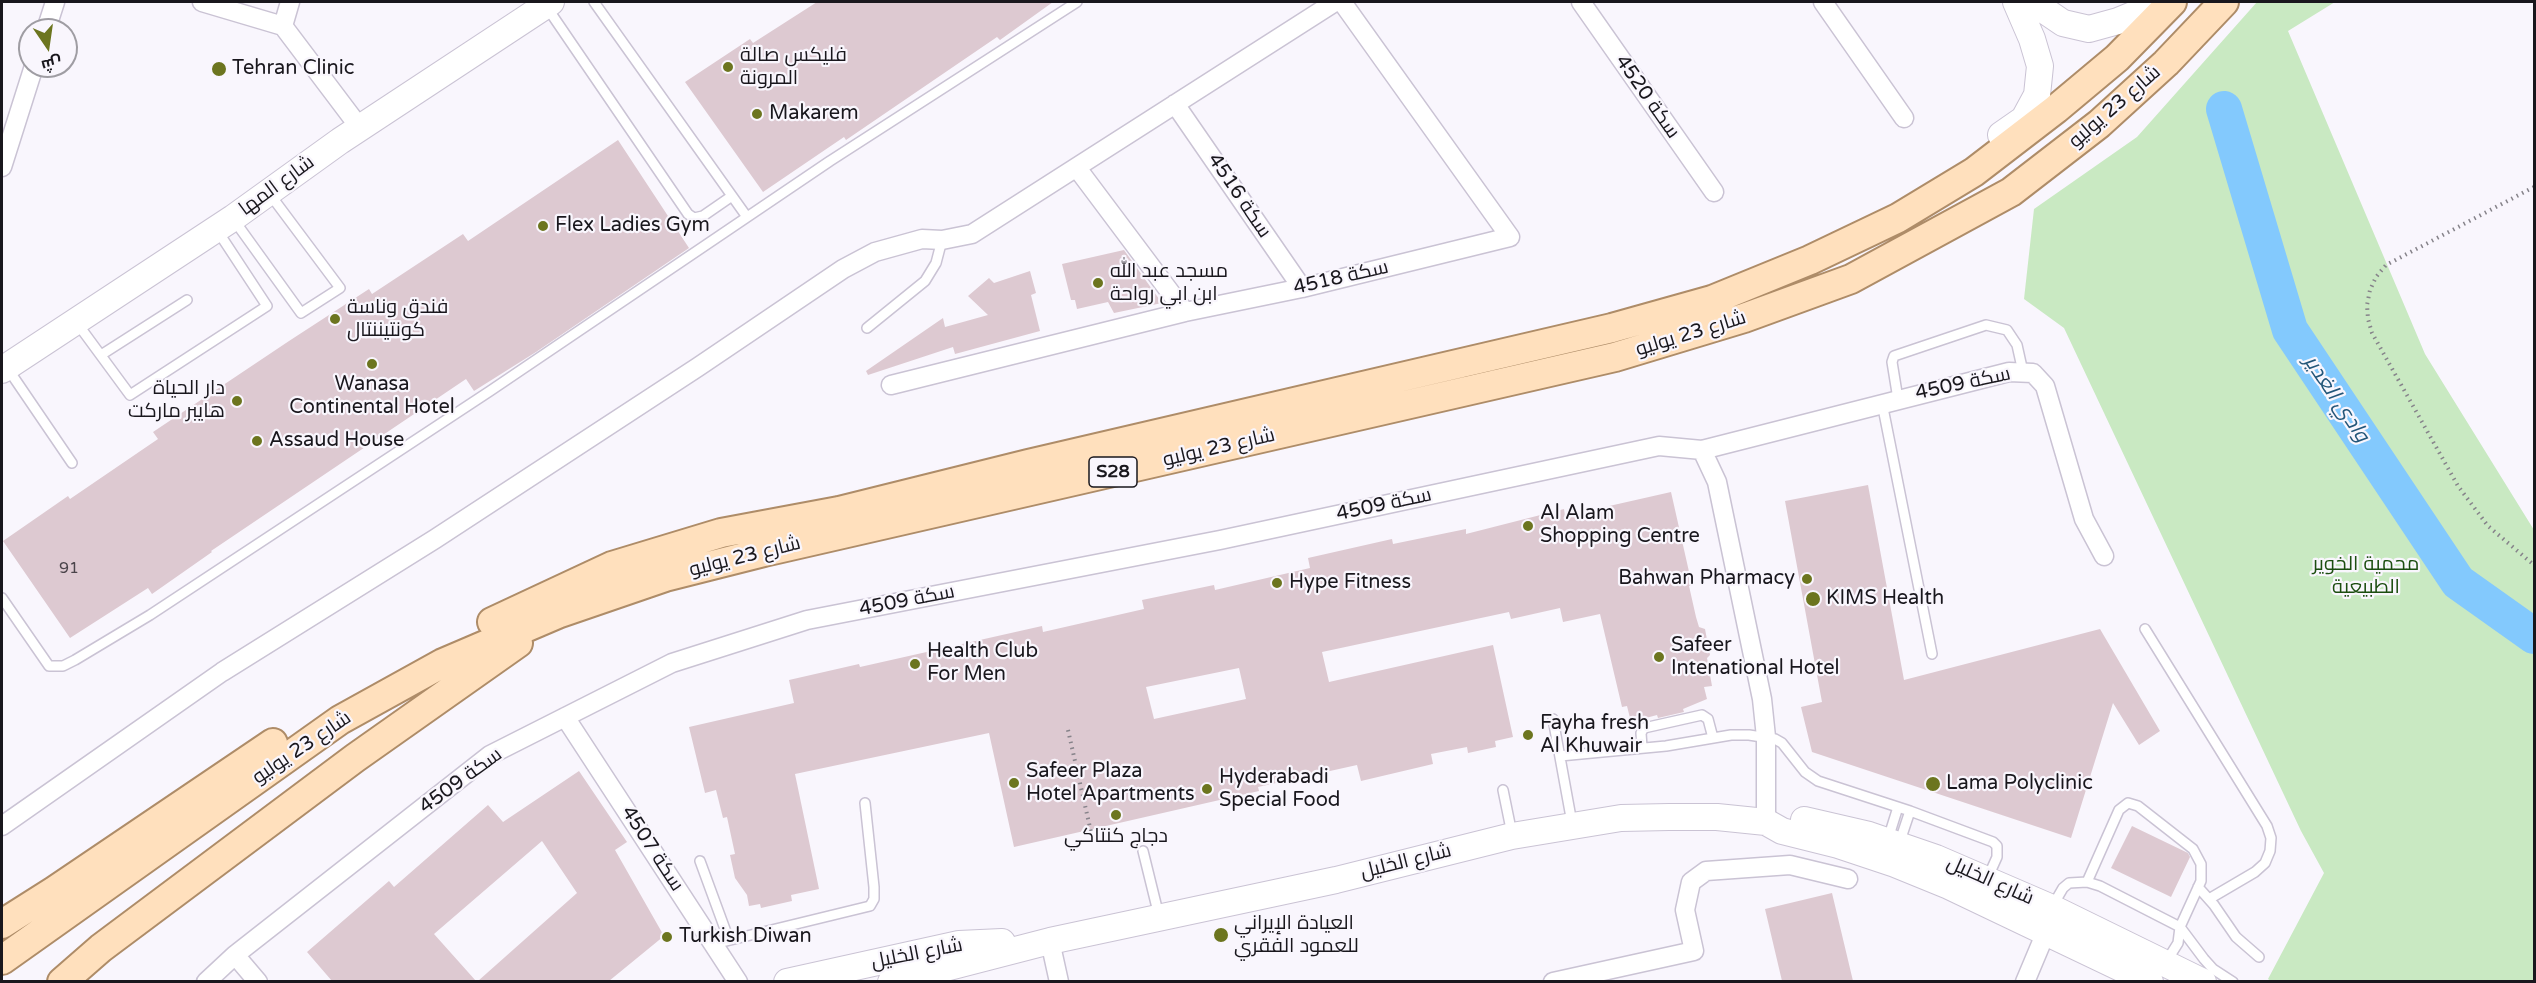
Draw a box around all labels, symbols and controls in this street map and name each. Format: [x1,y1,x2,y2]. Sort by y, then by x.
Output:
north arrow [18,18,78,78]
place label: فليكس صالة المرونة [740,44,847,91]
street label: سكة 4520 [1609,51,1685,143]
text: ش [39,52,64,76]
place label: Tehran Clinic [232,57,354,81]
marker: Tehran Clinic [210,60,228,78]
marker: فليكس صالة المرونة [721,60,735,74]
street label: شارع 23 يوليو [2064,61,2166,153]
place label: Makarem [769,102,859,126]
marker: Makarem [750,107,764,121]
street label: سكة 4516 [1202,149,1276,243]
street label: شارع المها [235,151,319,221]
place label: Flex Ladies Gym [555,214,710,238]
marker: Flex Ladies Gym [536,219,550,233]
street label: سكة 4518 [1291,255,1391,301]
place label: مسجد عبد الله ابن ابي رواحة [1110,260,1228,307]
marker: مسجد عبد الله ابن ابي رواحة [1091,276,1105,290]
place label: فندق وناسة كونتيننتال [347,296,448,343]
street label: شارع 23 يوليو [1633,306,1749,362]
marker: فندق وناسة كونتيننتال [328,312,342,326]
water label: وادي الغدير [2298,351,2374,447]
marker: Wanasa Continental Hotel [365,357,379,371]
street label: سكة 4509 [1913,362,2013,406]
place label: Wanasa Continental Hotel [289,373,455,420]
place label: دار الحياة هايبر ماركت [128,377,225,424]
marker: دار الحياة هايبر ماركت [230,394,244,408]
street label: شارع 23 يوليو [1161,423,1277,473]
place label: Assaud House [269,429,404,453]
marker: Assaud House [250,434,264,448]
road number: S28 [1089,457,1137,487]
street label: سكة 4509 [1334,483,1434,527]
place label: Al Alam Shopping Centre [1540,502,1700,549]
marker: Al Alam Shopping Centre [1521,519,1535,533]
street label: شارع 23 يوليو [687,532,803,582]
park label: محمية الخوير الطبيعية [2313,553,2419,600]
house number: 91 [59,559,79,579]
place label: Bahwan Pharmacy [1618,567,1795,591]
place label: Hype Fitness [1289,571,1411,595]
marker: Bahwan Pharmacy [1800,572,1814,586]
marker: Hype Fitness [1270,576,1284,590]
street label: سكة 4509 [857,580,957,622]
place label: KIMS Health [1826,587,1944,611]
marker: KIMS Health [1804,590,1822,608]
place label: Safeer Intenational Hotel [1671,634,1840,681]
place label: Health Club For Men [927,640,1038,687]
marker: Safeer Intenational Hotel [1652,650,1666,664]
marker: Health Club For Men [908,657,922,671]
street label: شارع 23 يوليو [248,706,356,790]
place label: Fayha fresh Al Khuwair [1540,712,1649,759]
marker: Fayha fresh Al Khuwair [1521,728,1535,742]
street label: سكة 4509 [415,743,507,819]
place label: Safeer Plaza Hotel Apartments [1026,760,1195,807]
place label: Hyderabadi Special Food [1219,766,1340,813]
place label: Lama Polyclinic [1946,772,2093,796]
marker: Lama Polyclinic [1924,775,1942,793]
marker: Safeer Plaza Hotel Apartments [1007,776,1021,790]
marker: Hyderabadi Special Food [1200,782,1214,796]
street label: سكة 4507 [616,802,688,896]
marker: دجاج كنتاكي [1109,808,1123,822]
place label: دجاج كنتاكي [1064,825,1168,849]
street label: شارع الخليل [1358,839,1454,885]
street label: شارع الخليل [1943,851,2037,911]
place label: العيادة الإيراني للعمود الفقري [1234,912,1359,959]
place label: Turkish Diwan [679,925,812,949]
marker: العيادة الإيراني للعمود الفقري [1212,926,1230,944]
marker: Turkish Diwan [660,930,674,944]
street label: شارع الخليل [869,933,965,975]

